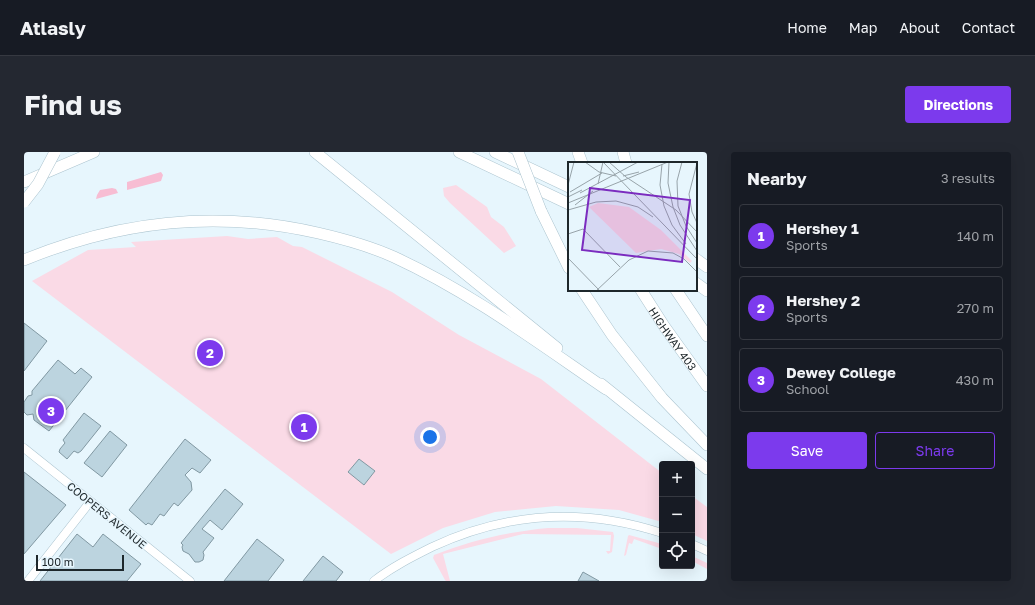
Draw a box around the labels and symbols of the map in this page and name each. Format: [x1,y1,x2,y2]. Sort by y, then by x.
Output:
inset map [568,162,697,291]
street label: HIGHWAY 403 [647,304,700,372]
pin: 2 [197,338,223,368]
pin: 3 [38,396,64,426]
pin: 1 [291,412,317,442]
your location [420,427,440,447]
street label: COOPERS AVENUE [65,479,150,551]
scale bar [36,553,124,572]

